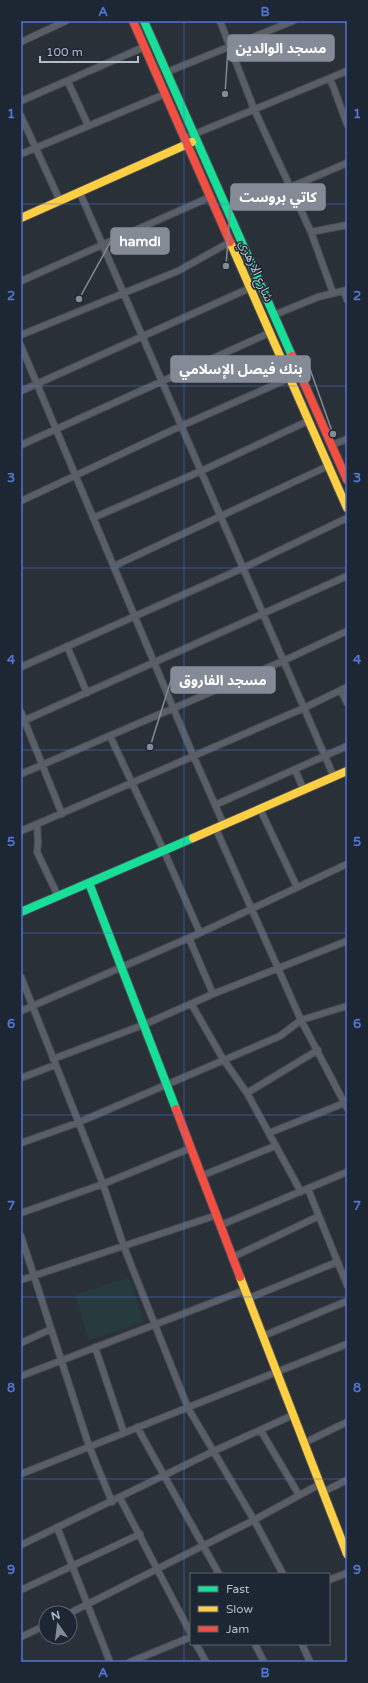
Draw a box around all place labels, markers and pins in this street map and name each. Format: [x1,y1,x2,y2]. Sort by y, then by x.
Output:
callout: مسجد الوالدين [228,35,334,61]
callout: كاتي بروست [231,184,325,210]
callout: hamdi [111,228,169,254]
callout: بنك فيصل الإسلامي [171,356,310,382]
callout: مسجد الفاروق [171,667,275,693]

